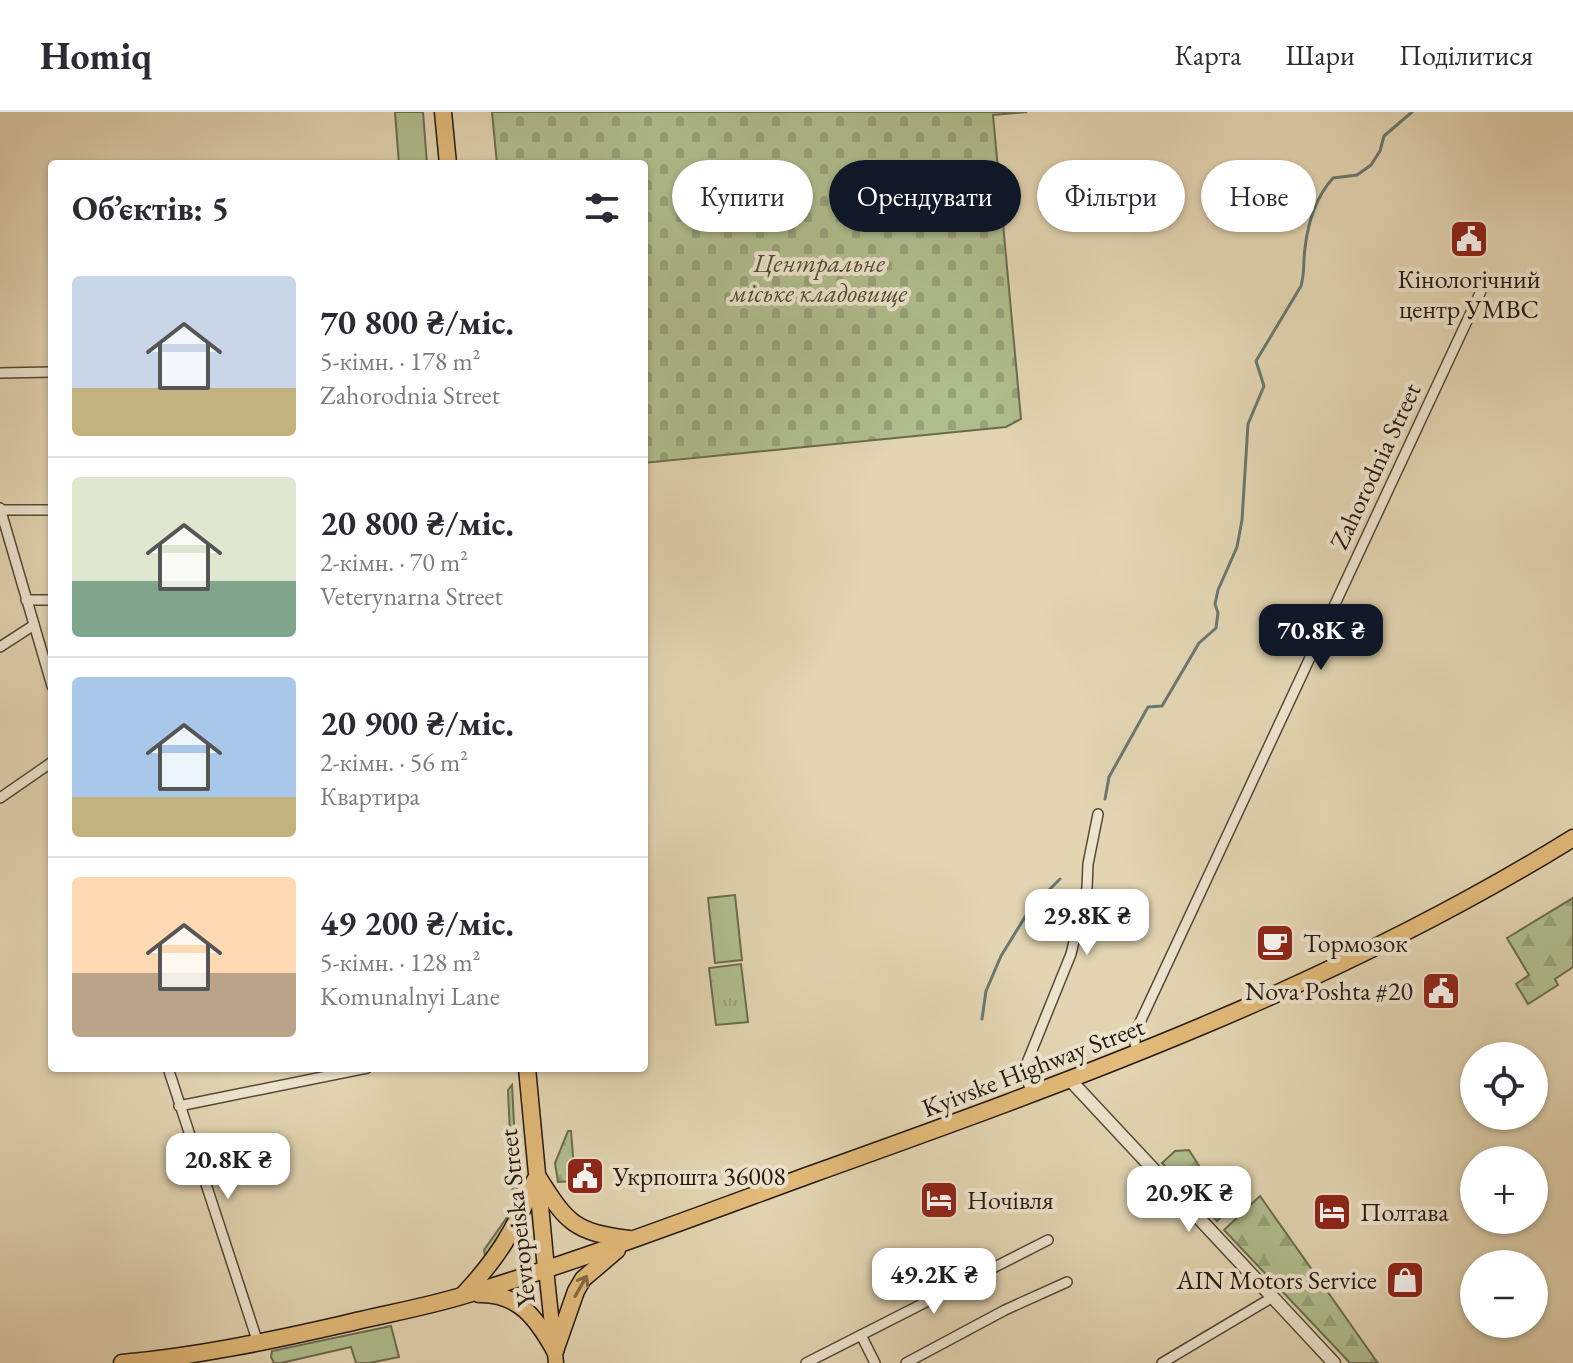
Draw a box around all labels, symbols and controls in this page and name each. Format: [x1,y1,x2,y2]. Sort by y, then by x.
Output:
text: Homiq [40,31,152,80]
text: Карта [1175,37,1241,73]
text: Шари [1285,37,1355,73]
text: Поділитися [1399,37,1533,73]
chip: Купити [672,160,813,232]
chip: Орендувати [829,160,1021,232]
chip: Фільтри [1037,160,1185,232]
chip: Нове [1201,160,1316,232]
text: Об’єктів: 5 [72,186,229,230]
icon: filters [580,186,624,230]
public building icon: Кінологічний центр УМВС [1448,218,1490,260]
park label: Центральне міське кладовище [729,246,908,310]
place label: Кінологічний центр УМВС [1398,262,1541,326]
text: 70 800 ₴/міс. [320,300,514,344]
icon: home [136,308,232,404]
text: 5-кімн. · 178 m² [320,344,480,378]
street label: Zahorodnia Street [1322,377,1428,555]
text: Zahorodnia Street [320,378,500,412]
text: 20 800 ₴/міс. [320,501,514,545]
icon: home [136,509,232,605]
text: 2-кімн. · 70 m² [320,545,468,579]
text: Veterynarna Street [320,579,503,613]
pin: 70.8K ₴ [1247,604,1395,672]
text: 70.8K ₴ [1277,613,1365,647]
text: 20 900 ₴/міс. [320,701,514,745]
icon: home [136,709,232,805]
text: 2-кімн. · 56 m² [320,745,468,779]
text: Квартира [320,779,420,813]
pin: 29.8K ₴ [1013,889,1161,957]
text: 29.8K ₴ [1043,898,1131,932]
text: 49 200 ₴/міс. [320,901,514,945]
icon: home [136,909,232,1005]
cafe icon: Тормозок [1254,922,1296,964]
place label: Тормозок [1303,926,1408,960]
text: 5-кімн. · 128 m² [320,945,480,979]
public building icon: Nova Poshta #20 [1420,970,1462,1012]
place label: Nova Poshta #20 [1245,974,1413,1008]
text: Komunalnyi Lane [320,979,500,1013]
street label: Kyivske Highway Street [917,1009,1149,1125]
map controls [1460,1042,1548,1338]
button: locate [1460,1042,1548,1130]
street label: Yevropeiska Street [491,1127,543,1309]
pin: 20.8K ₴ [154,1133,302,1201]
text: 20.8K ₴ [184,1142,272,1176]
button: + [1460,1146,1548,1234]
public building icon: Укрпошта 36008 [564,1155,606,1197]
place label: Укрпошта 36008 [612,1159,786,1193]
pin: 20.9K ₴ [1115,1166,1263,1234]
text: 20.9K ₴ [1145,1175,1233,1209]
hotel icon: Ночівля [918,1179,960,1221]
place label: Ночівля [967,1183,1054,1217]
hotel icon: Полтава [1311,1191,1353,1233]
place label: Полтава [1360,1195,1449,1229]
pin: 49.2K ₴ [860,1248,1008,1316]
button: − [1460,1250,1548,1338]
text: 49.2K ₴ [890,1257,978,1291]
shop icon: AIN Motors Service [1384,1259,1426,1301]
place label: AIN Motors Service [1175,1263,1377,1297]
one-way arrow [573,1275,589,1298]

